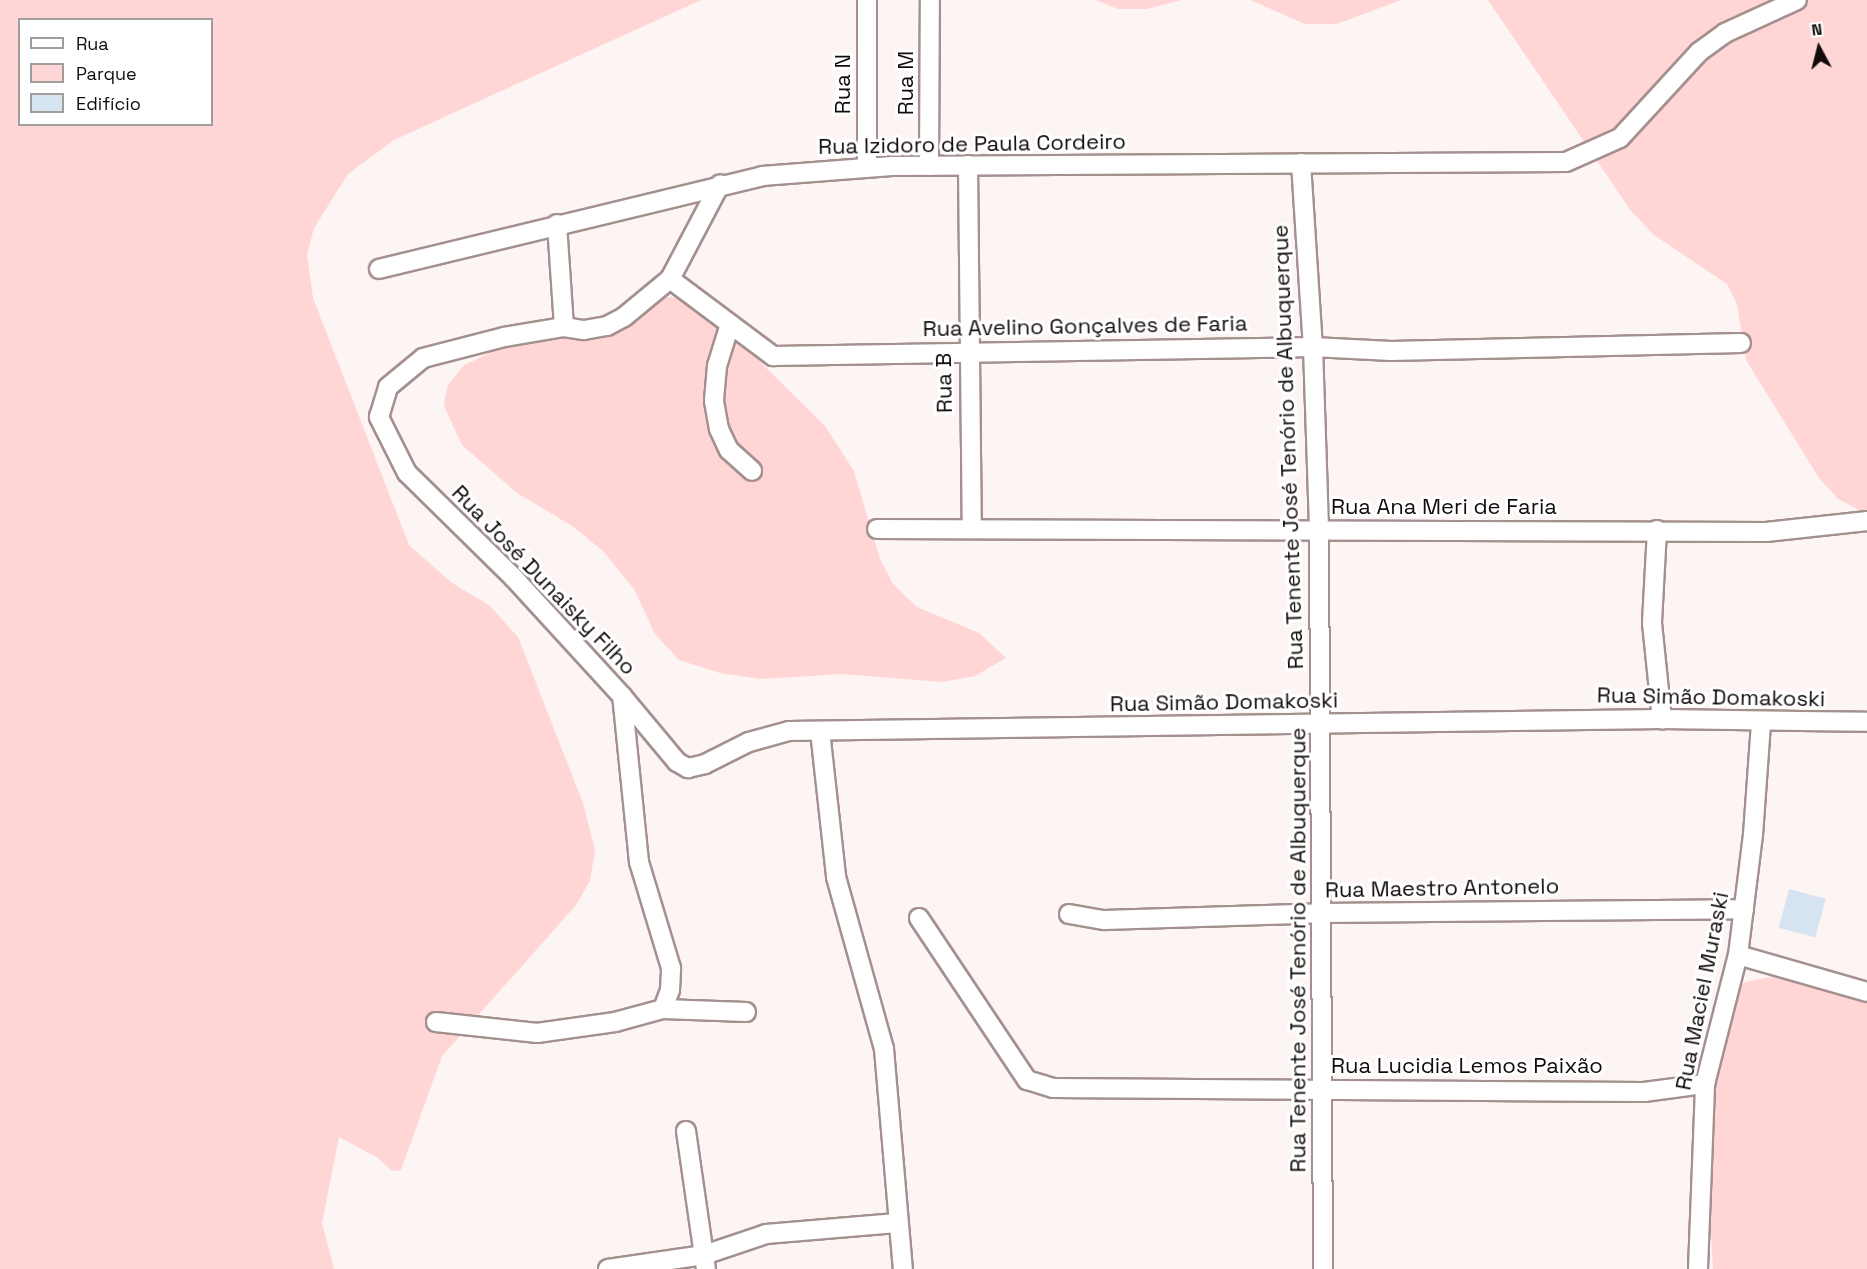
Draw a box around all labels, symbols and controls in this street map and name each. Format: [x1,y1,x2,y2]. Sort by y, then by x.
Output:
legend [18,18,213,126]
north arrow [1789,18,1849,78]
text: N [1810,19,1823,41]
text: Rua [76,32,109,55]
street label: Rua M [893,51,919,115]
street label: Rua N [830,54,856,114]
text: Parque [76,62,137,85]
text: Edifício [76,92,141,115]
street label: Rua Izidoro de Paula Cordeiro [818,128,1126,160]
street label: Rua Tenente José Tenório de Albuquerque [1267,223,1309,671]
street label: Rua Avelino Gonçalves de Faria [922,310,1248,342]
street label: Rua B [930,353,958,413]
street label: Rua José Dunaisky Filho [446,480,642,680]
street label: Rua Ana Meri de Faria [1331,494,1557,520]
street label: Rua Simão Domakoski [1597,682,1825,712]
street label: Rua Simão Domakoski [1110,687,1338,717]
street label: Rua Tenente José Tenório de Albuquerque [1285,727,1311,1173]
street label: Rua Maestro Antonelo [1325,873,1559,903]
street label: Rua Maciel Muraski [1670,890,1734,1092]
street label: Rua Lucidia Lemos Paixão [1331,1053,1603,1079]

